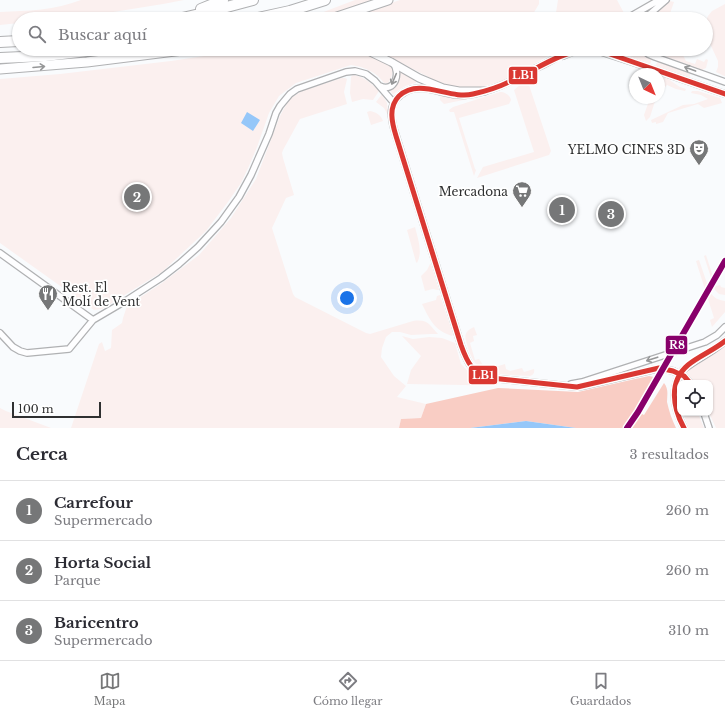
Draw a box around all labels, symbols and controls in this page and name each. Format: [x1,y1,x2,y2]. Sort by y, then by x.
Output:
search box [12,12,713,56]
icon: search [26,23,48,45]
text: Buscar aquí [58,25,147,44]
one-way arrow [32,63,45,70]
one-way arrow [684,65,696,73]
line badge: LB1 [508,66,538,85]
text: LB1 [512,68,534,82]
north arrow [629,68,665,104]
one-way arrow [390,73,398,85]
theatre icon: YELMO CINES 3D [688,138,710,166]
place label: YELMO CINES 3D [567,142,685,157]
supermarket icon: Mercadona [511,180,533,208]
pin: 2 [124,182,150,212]
place label: Mercadona [439,184,508,199]
pin: 1 [549,195,575,225]
pin: 3 [598,199,624,229]
place label: Rest. El Molí de Vent [62,280,141,309]
restaurant icon: Rest. El Molí de Vent [37,283,59,311]
your location [337,288,357,308]
line badge: R8 [665,335,688,355]
text: R8 [669,338,685,352]
one-way arrow [646,356,659,363]
line badge: LB1 [468,365,498,385]
text: LB1 [472,368,494,382]
map controls [677,380,713,416]
button: locate [677,380,713,416]
scale bar [12,400,101,419]
text: 100 m [18,402,54,416]
text: Cerca [16,444,68,465]
text: 3 resultados [630,446,709,463]
text: Carrefour [54,493,133,512]
text: 1 [26,502,32,519]
text: 260 m [666,502,709,519]
text: Supermercado [54,512,152,529]
text: Horta Social [54,553,151,572]
text: 2 [25,562,33,579]
text: 260 m [666,562,709,579]
text: Parque [54,572,101,589]
text: Baricentro [54,613,139,632]
text: 3 [25,622,33,639]
text: 310 m [668,622,709,639]
text: Supermercado [54,632,152,649]
tab: Mapa [94,670,125,708]
tab: Cómo llegar [313,670,382,708]
tab: Guardados [570,670,631,708]

